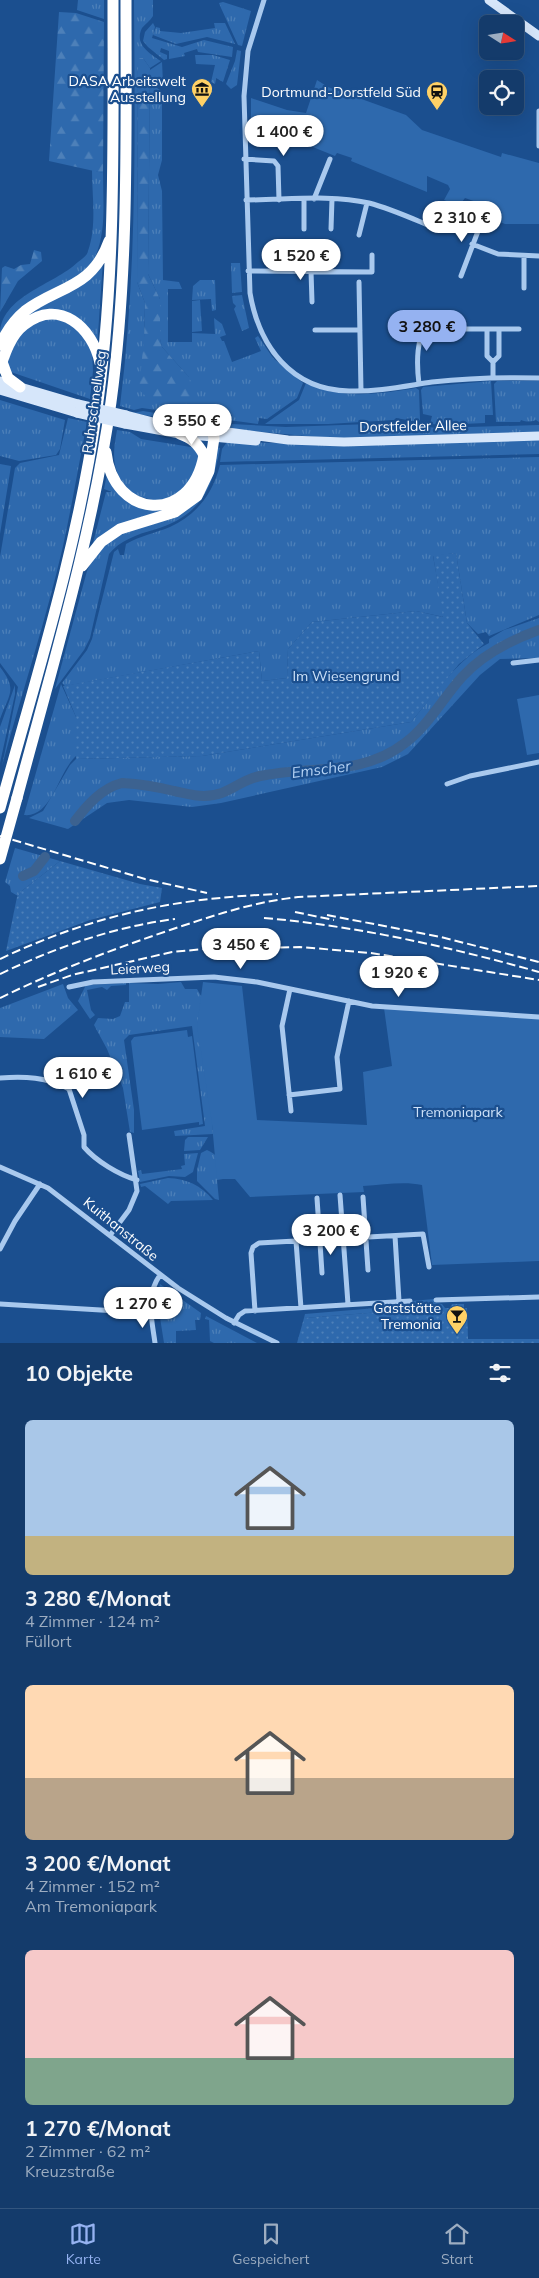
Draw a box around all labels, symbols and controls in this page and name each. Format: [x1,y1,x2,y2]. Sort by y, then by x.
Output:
north arrow [479,15,524,60]
map controls [479,15,524,115]
button: locate [479,70,524,115]
place label: DASA Arbeitswelt Ausstellung [69,72,186,106]
museum icon: DASA Arbeitswelt Ausstellung [190,77,214,108]
station icon: Dortmund-Dorstfeld Süd [425,80,449,111]
place label: Dortmund-Dorstfeld Süd [261,83,421,101]
pin: 1 400 € [238,114,330,157]
text: 1 400 € [256,121,312,141]
pin: 2 310 € [416,200,508,243]
text: 2 310 € [434,207,490,227]
pin: 1 520 € [255,238,347,281]
text: 1 520 € [273,245,329,265]
pin: 3 280 € [381,310,473,352]
text: 3 280 € [399,316,455,336]
street label: Ruhrschnellweg [78,349,110,455]
pin: 3 550 € [146,404,238,446]
text: 3 550 € [164,410,220,430]
street label: Dorstfelder Allee [359,416,467,436]
park label: Im Wiesengrund [292,667,400,685]
water label: Emscher [290,756,352,782]
pin: 3 450 € [195,928,287,970]
text: 3 450 € [213,934,269,954]
pin: 1 920 € [353,956,445,998]
street label: Leierweg [110,957,170,979]
text: 1 920 € [371,962,427,982]
pin: 1 610 € [37,1056,129,1099]
text: 1 610 € [55,1063,111,1083]
park label: Tremoniapark [413,1103,503,1121]
street label: Kuithanstraße [80,1193,162,1265]
pin: 3 200 € [285,1214,377,1256]
text: 3 200 € [303,1220,359,1240]
pin: 1 270 € [97,1286,189,1329]
text: 1 270 € [115,1293,171,1313]
place label: Gaststätte Tremonia [373,1299,441,1333]
bar icon: Gaststätte Tremonia [445,1304,469,1335]
icon: filters [486,1359,514,1387]
text: 10 Objekte [25,1360,133,1386]
icon: home [225,1453,315,1543]
text: 3 280 €/Monat [25,1585,171,1611]
text: 4 Zimmer · 124 m² [25,1611,160,1631]
text: Füllort [25,1631,72,1651]
icon: home [225,1718,315,1808]
text: 3 200 €/Monat [25,1850,171,1876]
text: 4 Zimmer · 152 m² [25,1876,160,1896]
text: Am Tremoniapark [25,1896,157,1916]
icon: home [225,1983,315,2073]
text: 1 270 €/Monat [25,2115,171,2141]
text: 2 Zimmer · 62 m² [25,2141,150,2161]
text: Kreuzstraße [25,2161,115,2181]
tab: Karte [66,2220,101,2268]
tab: Gespeichert [232,2220,310,2268]
tab: Start [441,2220,473,2268]

